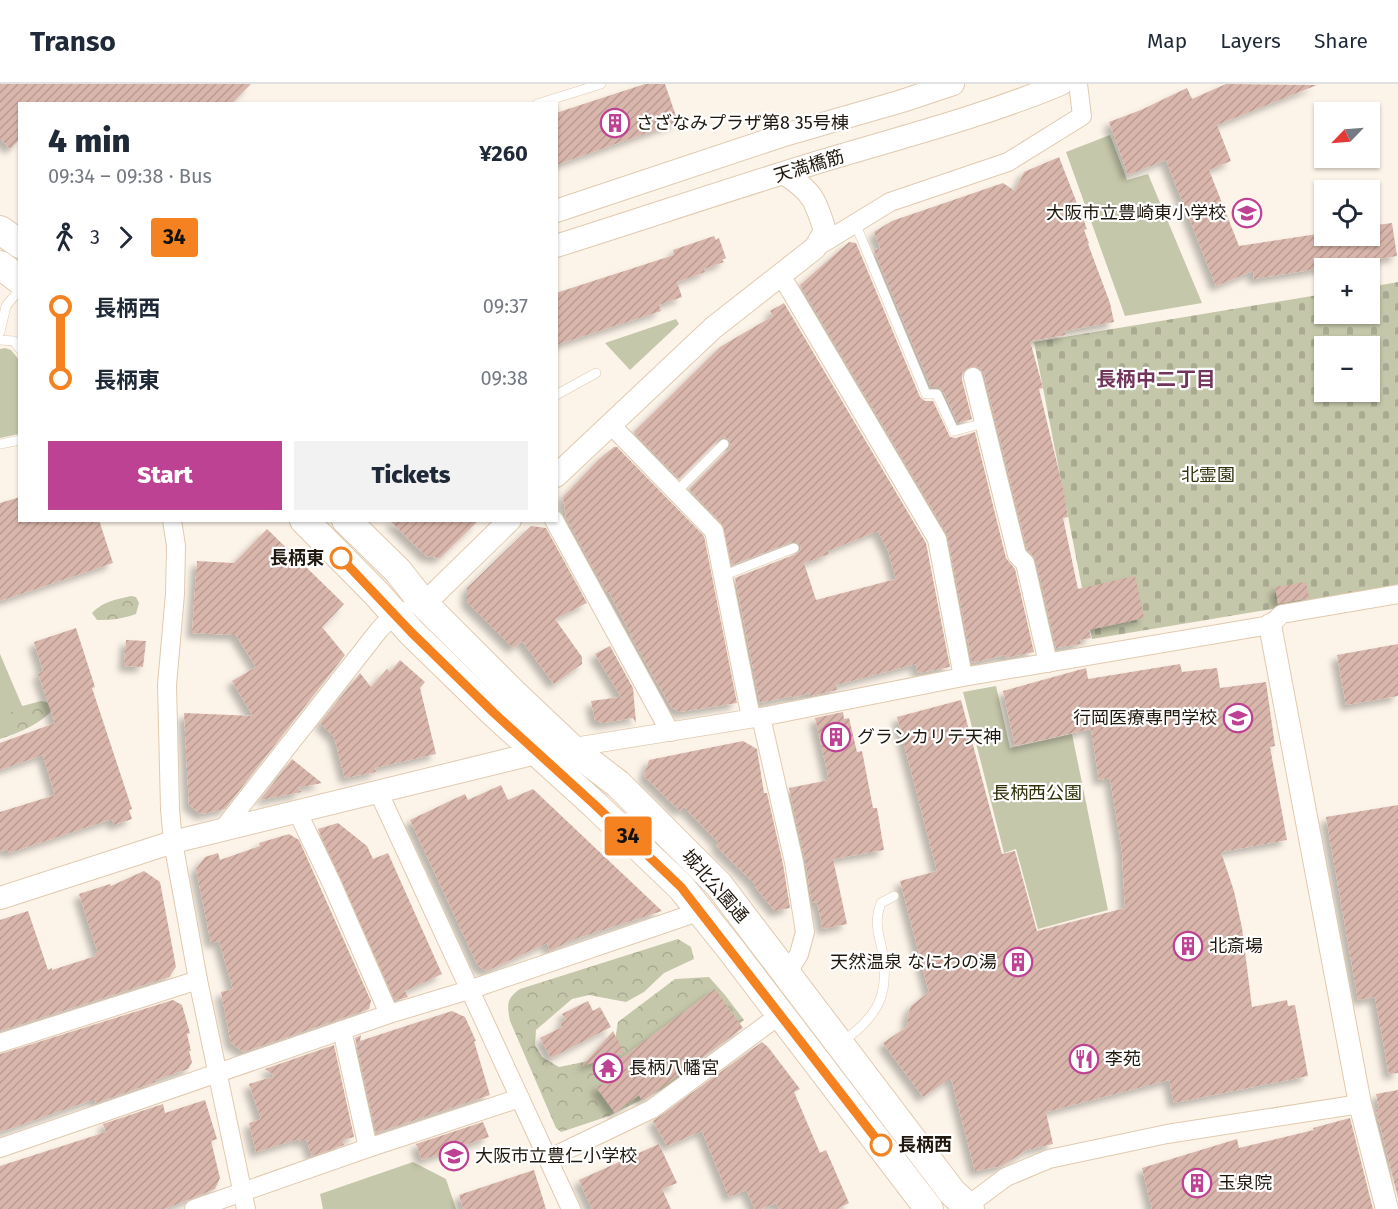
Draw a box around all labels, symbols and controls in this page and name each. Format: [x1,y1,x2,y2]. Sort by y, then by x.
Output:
text: Transo [30,25,116,58]
text: Map [1147,28,1187,54]
text: Layers [1220,28,1281,54]
text: Share [1314,28,1368,54]
north arrow [1314,102,1380,168]
map controls [1314,102,1380,402]
building icon: さざなみプラザ第8 35号棟 [599,107,631,139]
place label: さざなみプラザ第8 35号棟 [636,112,849,134]
text: 4 min [48,121,131,161]
text: ¥260 [479,140,528,167]
street label: 天満橋筋 [771,145,847,187]
text: 09:34 – 09:38 · Bus [48,164,212,188]
button: locate [1314,180,1380,246]
school or university icon: 大阪市立豊崎東小学校 [1231,197,1263,229]
place label: 大阪市立豊崎東小学校 [1046,202,1226,224]
icon: walk [48,221,81,254]
icon: forward [109,221,142,254]
text: 34 [163,224,186,250]
text: 3 [90,225,100,249]
button: + [1314,258,1380,324]
text: 09:37 [483,294,528,318]
text: 長柄西 [94,295,160,322]
button: − [1314,336,1380,402]
text: 09:38 [481,366,528,390]
text: 長柄東 [94,367,160,394]
district label: 長柄中二丁目 [1096,367,1216,391]
button: Start [48,441,282,510]
button: Tickets [294,441,528,510]
park label: 北霊園 [1181,464,1235,486]
place label: 長柄東 [270,547,324,569]
marker: 長柄東 [330,547,352,569]
school or university icon: 行岡医療専門学校 [1222,702,1254,734]
place label: 行岡医療専門学校 [1073,707,1217,729]
building icon: グランカリテ天神 [820,721,852,753]
place label: グランカリテ天神 [857,726,1001,748]
park label: 長柄西公園 [992,782,1082,804]
line badge: 34 [601,816,655,855]
text: 34 [617,823,639,849]
street label: 城北公園通 [677,845,753,927]
building icon: 北斎場 [1172,930,1204,962]
place label: 北斎場 [1209,935,1263,957]
building icon: 天然温泉 なにわの湯 [1002,946,1034,978]
place label: 天然温泉 なにわの湯 [830,951,997,973]
restaurant icon: 李苑 [1068,1043,1100,1075]
place label: 李苑 [1105,1048,1141,1070]
temple icon: 長柄八幡宮 [592,1052,624,1084]
place label: 長柄八幡宮 [629,1057,719,1079]
marker: 長柄西 [870,1134,892,1156]
place label: 長柄西 [898,1134,952,1156]
school or university icon: 大阪市立豊仁小学校 [438,1140,470,1172]
place label: 大阪市立豊仁小学校 [475,1145,637,1167]
building icon: 玉泉院 [1181,1167,1213,1199]
place label: 玉泉院 [1218,1172,1272,1194]

